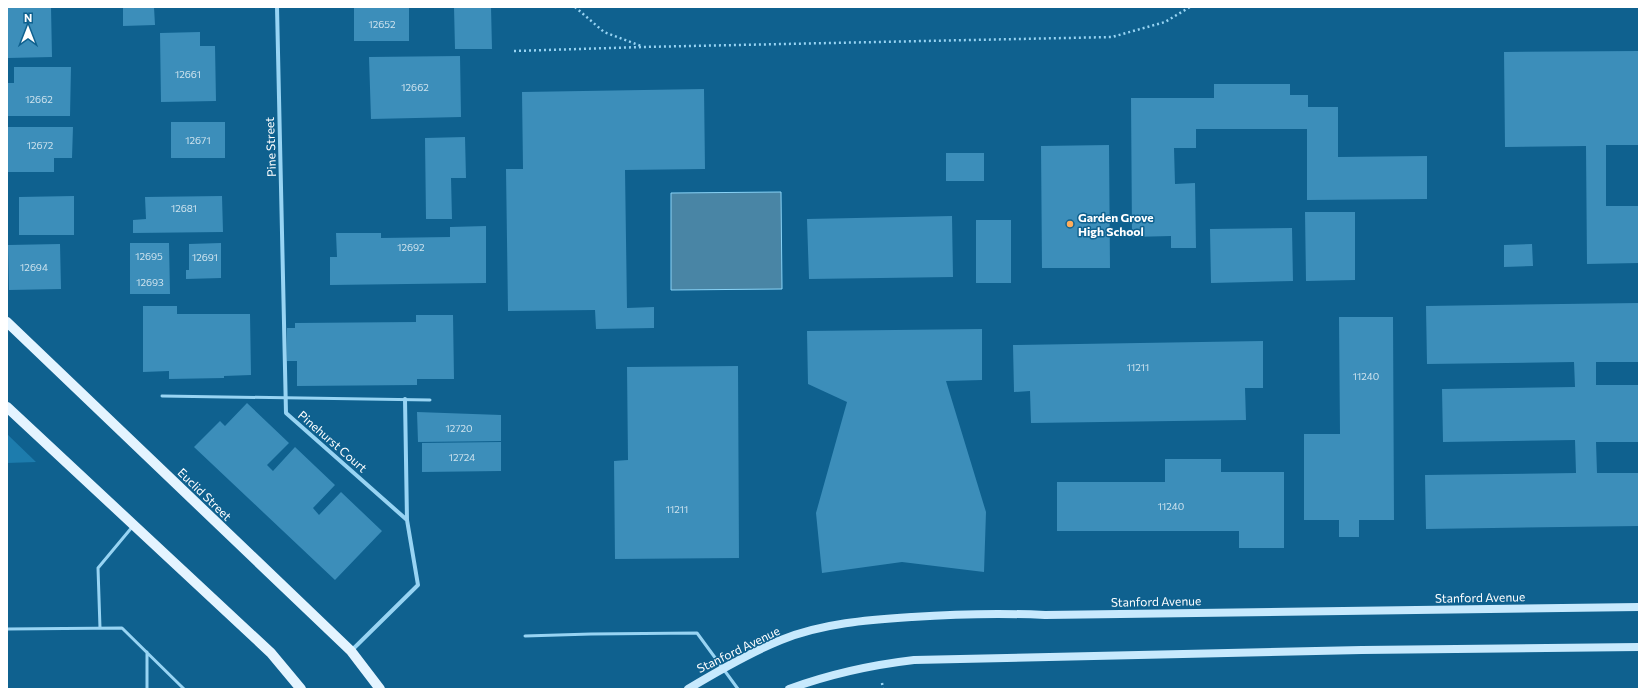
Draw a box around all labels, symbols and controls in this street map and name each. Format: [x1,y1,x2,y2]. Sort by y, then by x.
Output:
north arrow [8,8,48,48]
text: N [24,11,32,24]
house number: 12652 [368,18,396,30]
house number: 12661 [175,68,201,80]
house number: 12662 [401,81,429,93]
house number: 12662 [25,93,53,105]
street label: Pine Street [262,117,278,177]
house number: 12671 [185,134,211,146]
house number: 12672 [27,139,54,151]
house number: 12681 [171,202,197,214]
place label: Garden Grove High School [1078,210,1153,238]
marker: Garden Grove High School [1065,219,1075,229]
house number: 12692 [397,241,425,253]
house number: 12695 [135,250,163,262]
house number: 12691 [192,251,218,263]
house number: 12694 [20,261,48,273]
house number: 12693 [136,276,164,288]
house number: 11211 [1127,361,1149,373]
house number: 11240 [1353,370,1379,382]
street label: Pinehurst Court [296,407,370,475]
house number: 12720 [445,422,473,434]
house number: 12724 [449,451,475,463]
street label: Euclid Street [175,465,235,523]
house number: 11240 [1158,500,1184,512]
house number: 11211 [666,503,688,515]
street label: Stanford Avenue [1435,589,1525,605]
street label: Stanford Avenue [1111,593,1201,609]
street label: Stanford Avenue [694,623,782,675]

